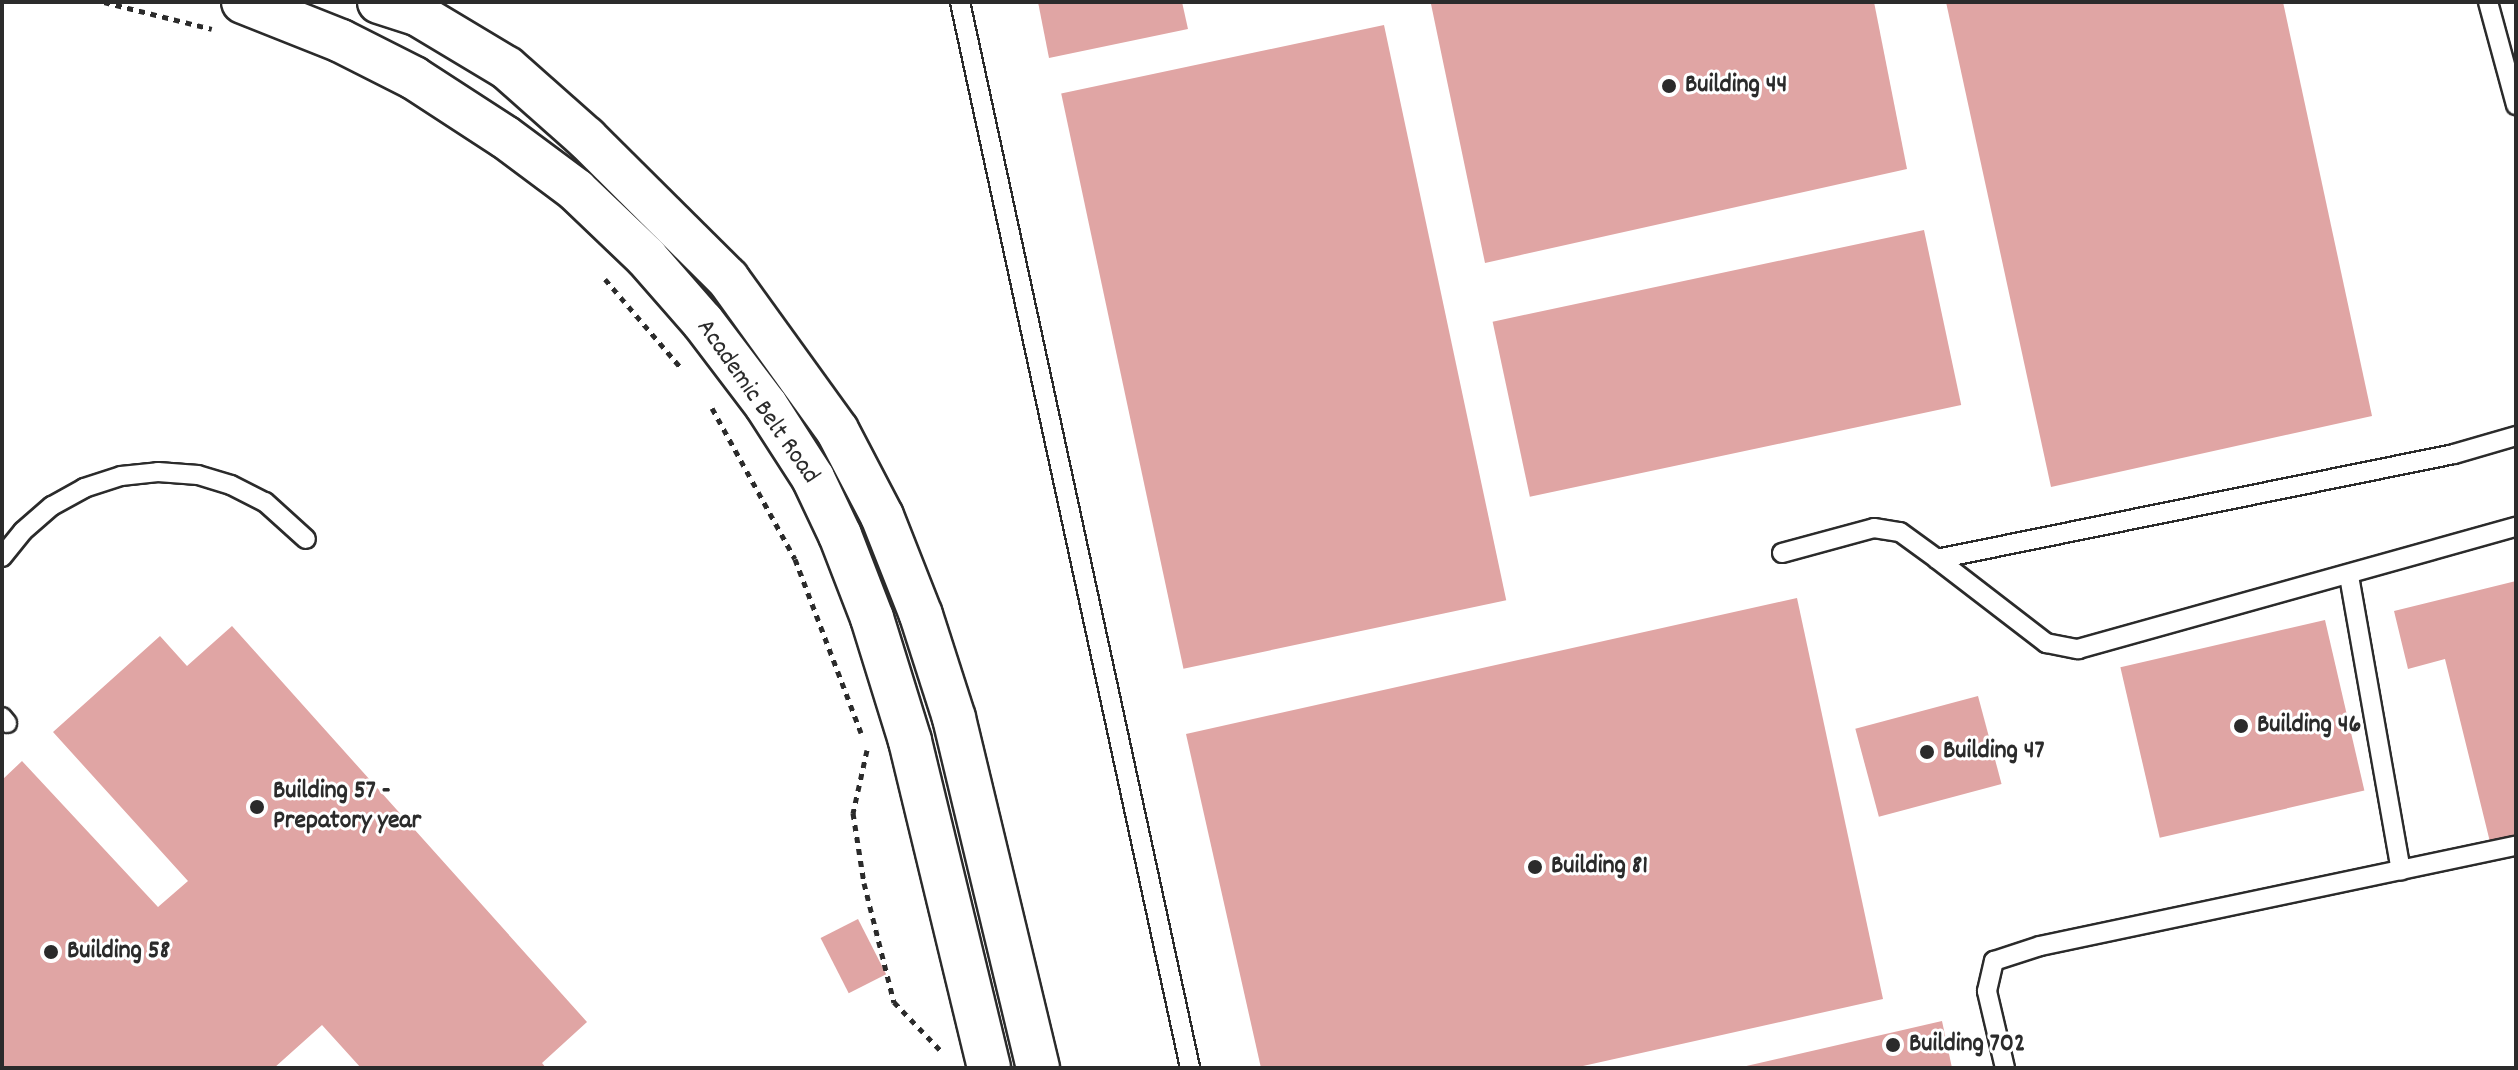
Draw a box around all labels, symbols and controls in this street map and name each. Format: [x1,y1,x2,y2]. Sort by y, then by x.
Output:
place label: Building 44 [1685,70,1787,102]
marker: Building 44 [1660,77,1678,95]
street label: Academic Belt Road [689,314,825,490]
place label: Building 46 [2257,710,2361,742]
marker: Building 46 [2232,717,2250,735]
place label: Building 47 [1943,736,2045,768]
marker: Building 47 [1918,743,1936,761]
place label: Building 57 - Prepatory year [273,776,421,838]
marker: Building 57 - Prepatory year [248,798,266,816]
place label: Building 81 [1551,851,1648,883]
marker: Building 81 [1526,858,1544,876]
place label: Building 58 [67,936,170,968]
marker: Building 58 [42,943,60,961]
place label: Building 702 [1909,1029,2025,1061]
marker: Building 702 [1884,1036,1902,1054]

